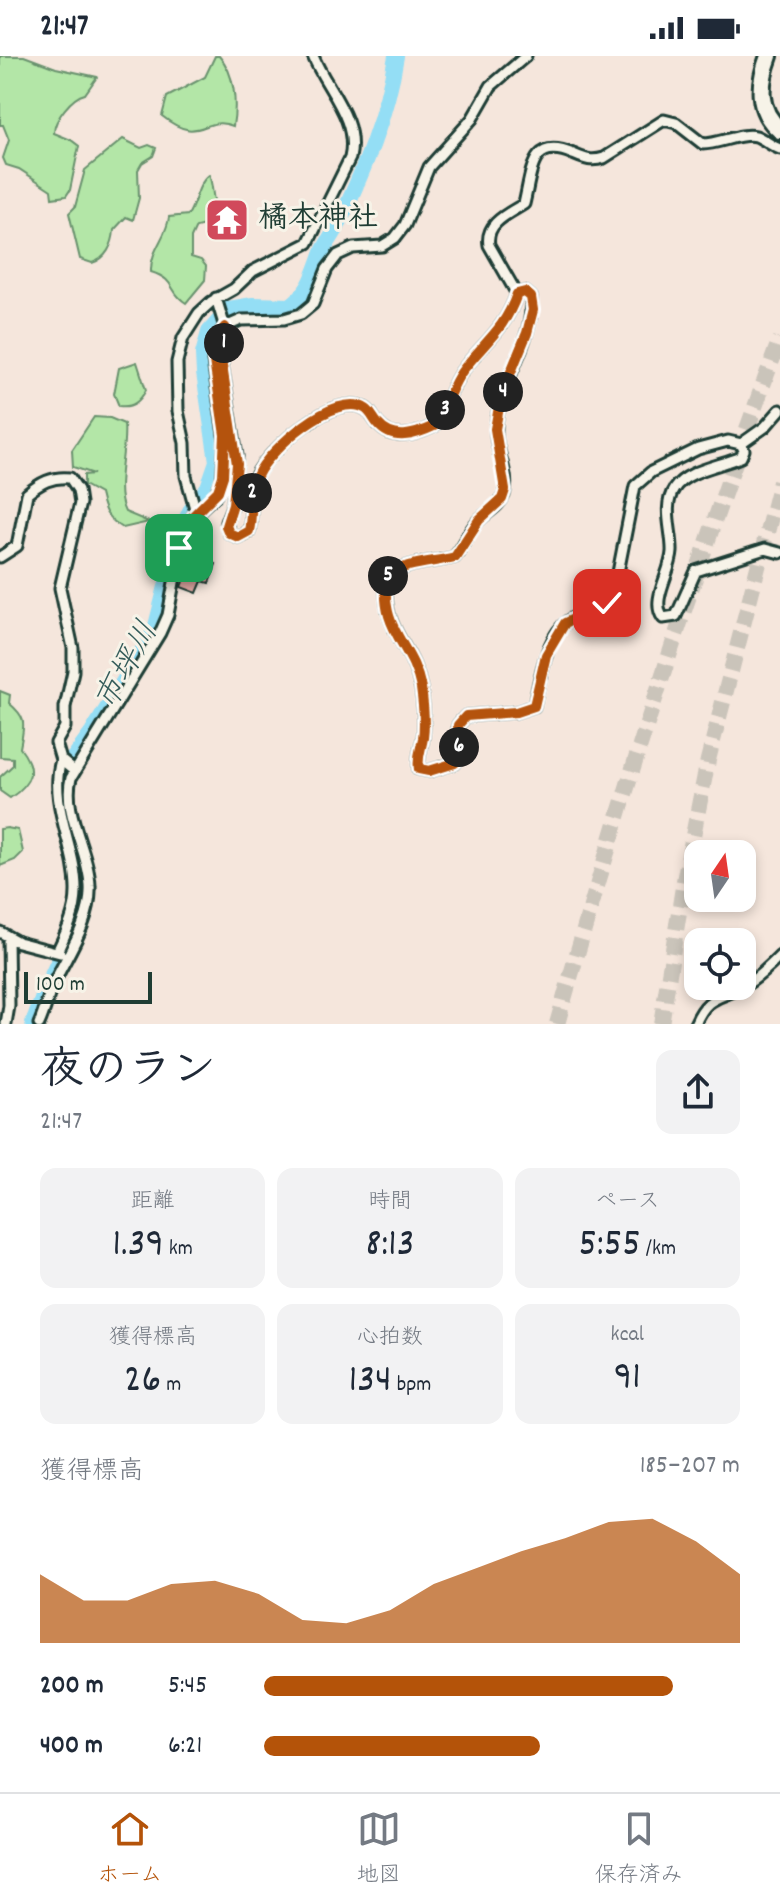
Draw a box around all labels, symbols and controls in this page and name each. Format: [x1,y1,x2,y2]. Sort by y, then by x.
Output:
text: 21:47 [40,7,89,50]
temple icon: 橘本神社 [203,196,251,244]
place label: 橘本神社 [258,199,378,242]
pin: 1 [204,323,244,363]
text: 1 [222,327,226,358]
pin: 4 [483,372,523,412]
text: 4 [498,376,508,407]
pin: 3 [425,390,465,430]
text: 3 [440,394,450,425]
pin: 2 [232,473,272,513]
text: 2 [247,477,257,508]
pin [145,514,213,582]
icon: arrive [157,526,201,570]
pin: 5 [368,556,408,596]
text: 5 [383,560,393,591]
pin [573,569,641,637]
icon: check [585,581,629,625]
water label: 市坪川 [86,614,172,720]
pin: 6 [439,727,479,767]
text: 6 [454,731,464,762]
north arrow [684,840,756,912]
map controls [684,840,756,1000]
button: locate [684,928,756,1000]
scale bar [24,968,152,1004]
text: 100 m [36,970,85,1001]
text: 夜のラン [40,1042,216,1105]
button: share [656,1050,740,1134]
text: 21:47 [40,1104,82,1141]
text: 距離 [131,1187,175,1218]
text: 時間 [368,1187,412,1218]
text: ペース [595,1187,660,1218]
text: 1.39 [112,1218,164,1275]
text: 8:13 [365,1218,415,1275]
text: 5:55 [578,1218,641,1275]
text: km [164,1234,193,1265]
text: /km [641,1234,676,1265]
text: kcal [611,1320,644,1351]
text: 獲得標高 [109,1323,197,1354]
text: 心拍数 [357,1323,423,1354]
text: 91 [614,1351,641,1408]
text: 26 [124,1354,161,1411]
text: 134 [349,1354,392,1411]
text: m [161,1370,181,1401]
text: bpm [392,1370,431,1401]
text: 185–207 m [640,1448,740,1485]
text: 獲得標高 [40,1454,144,1491]
text: 200 m [40,1668,104,1705]
text: 5:45 [168,1668,207,1705]
text: 400 m [40,1728,103,1765]
text: 6:21 [168,1728,202,1765]
tab: ホーム [97,1807,162,1892]
tab: 地図 [357,1807,401,1892]
tab: 保存済み [595,1807,683,1892]

